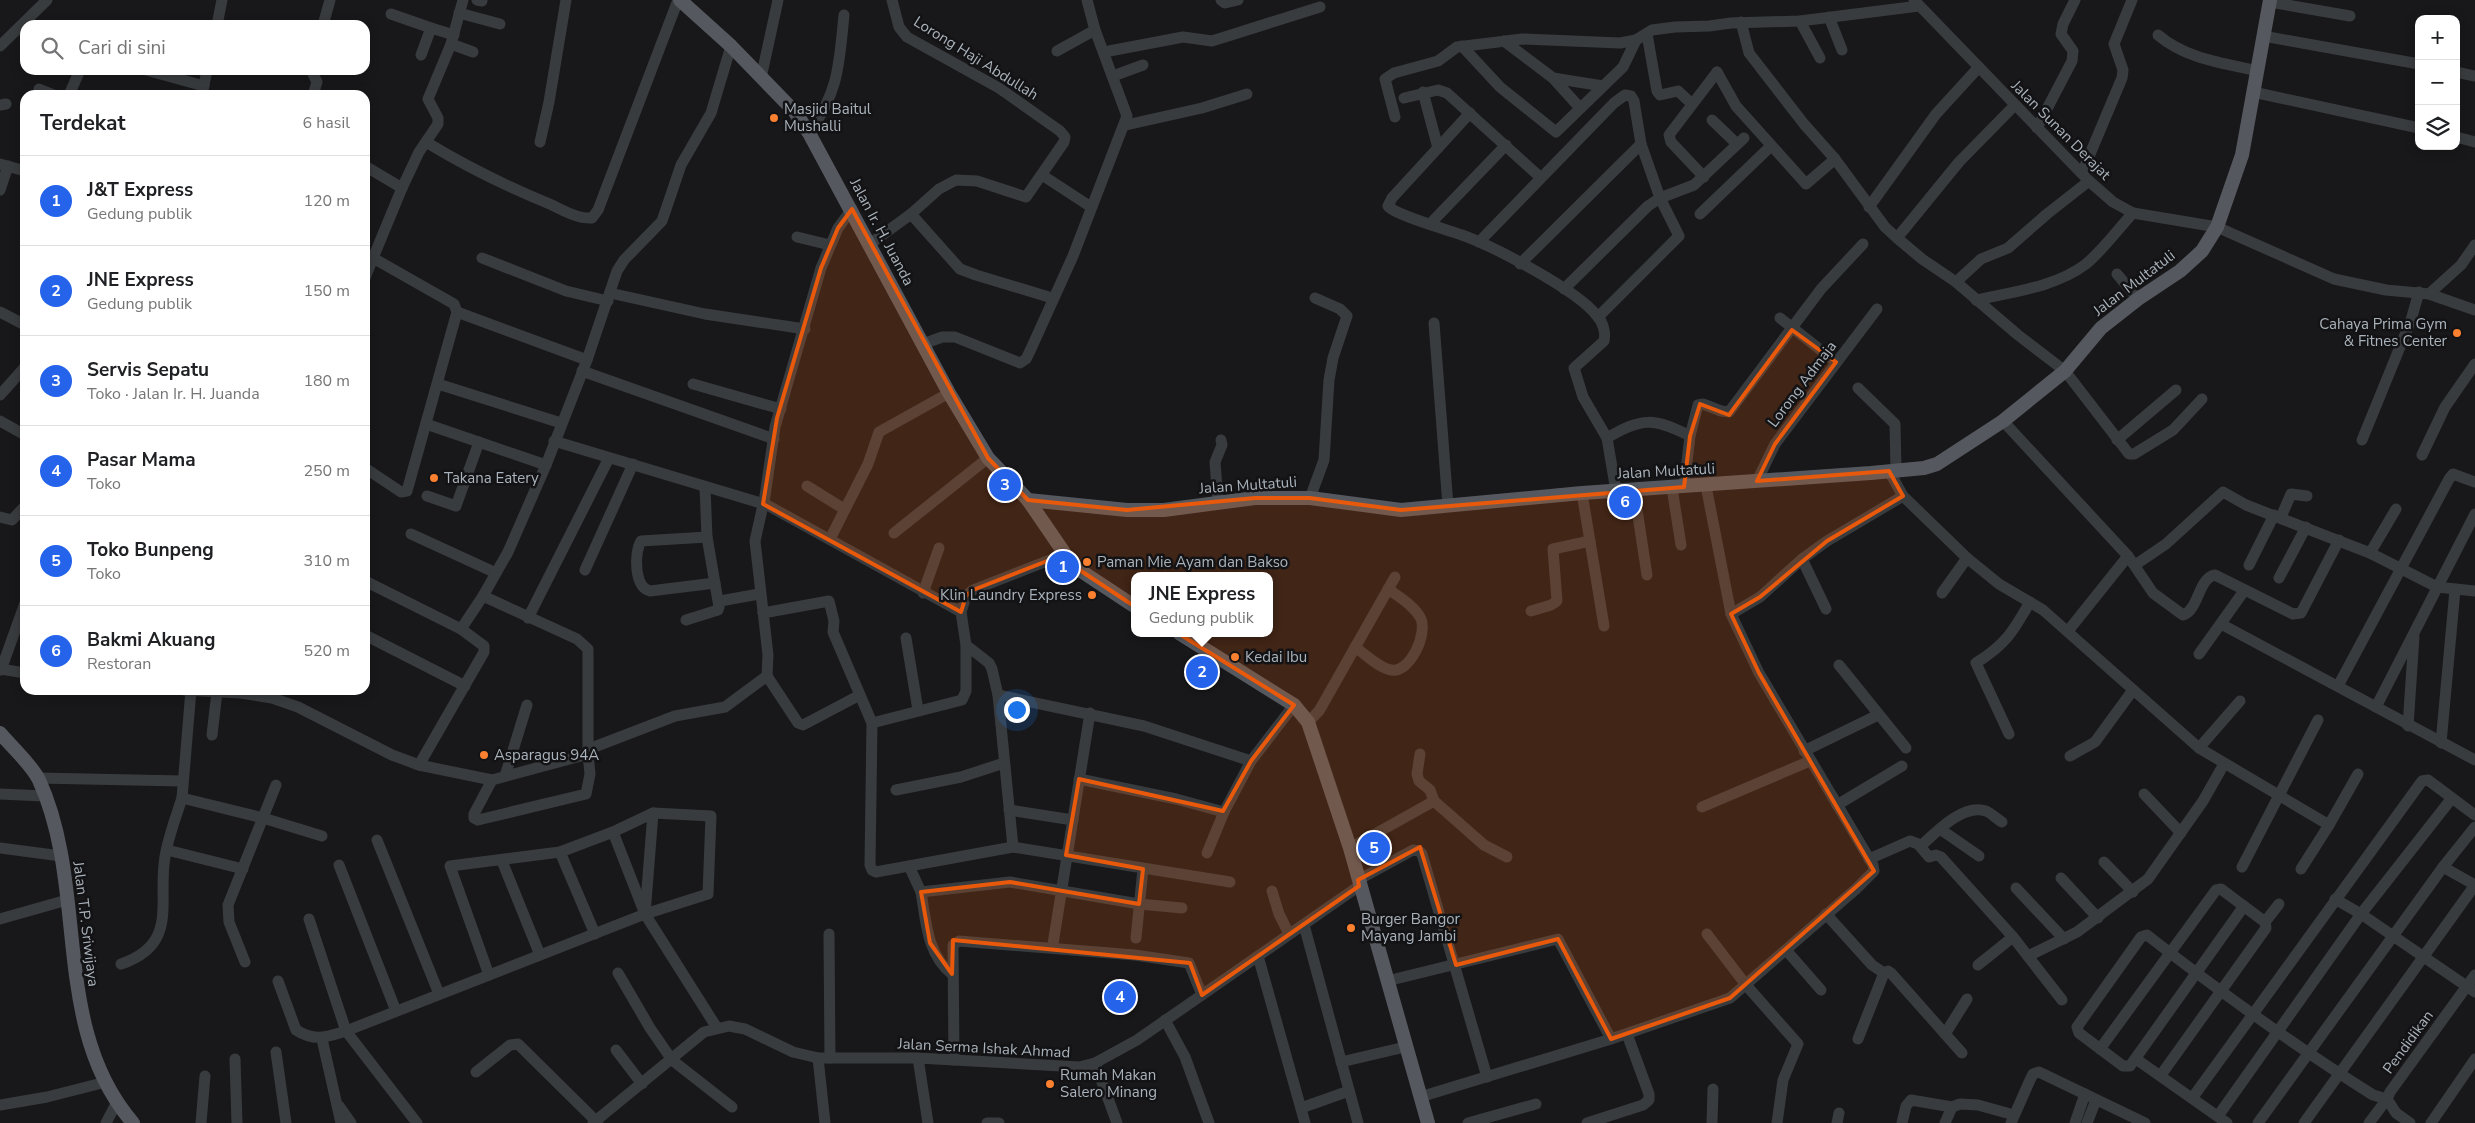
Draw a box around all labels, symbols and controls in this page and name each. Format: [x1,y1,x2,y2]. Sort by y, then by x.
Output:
street label: Lorong Haji Abdullah [910,11,1042,105]
map controls [2415,15,2460,150]
button: + [2415,15,2460,60]
search box [20,20,370,75]
icon: search [38,34,66,62]
text: Cari di sini [78,35,166,61]
button: − [2415,60,2460,105]
street label: Jalan Sunan Derajat [2006,75,2116,185]
place label: Masjid Baitul Mushalli [784,99,872,136]
button: layers [2415,105,2460,150]
text: Terdekat [40,109,126,137]
text: 6 hasil [303,112,350,134]
marker: Masjid Baitul Mushalli [768,112,780,124]
street label: Jalan Ir. H. Juanda [845,174,919,289]
text: J&T Express [87,177,193,203]
text: 1 [51,190,61,212]
text: 120 m [303,190,350,212]
text: Gedung publik [87,203,192,225]
street label: Jalan Multatuli [2088,246,2179,321]
text: JNE Express [87,267,194,293]
text: 2 [51,280,61,302]
text: 150 m [303,280,350,302]
text: Gedung publik [87,293,192,315]
place label: Cahaya Prima Gym & Fitnes Center [2319,314,2448,351]
marker: Cahaya Prima Gym & Fitnes Center [2451,327,2463,339]
street label: Lorong Admaja [1763,337,1841,431]
text: Servis Sepatu [87,357,209,383]
text: 3 [51,370,61,392]
text: 180 m [303,370,350,392]
text: Toko · Jalan Ir. H. Juanda [87,383,260,405]
text: Pasar Mama [87,447,196,473]
street label: Jalan Multatuli [1616,458,1715,484]
text: 4 [51,460,61,482]
text: 250 m [303,460,350,482]
pin: 3 [989,466,1021,504]
place label: Takana Eatery [444,468,539,488]
marker: Takana Eatery [428,472,440,484]
street label: Jalan Multatuli [1197,472,1298,498]
text: Toko [87,473,121,495]
pin: 6 [1609,483,1641,521]
text: Toko Bunpeng [87,537,214,563]
pin: 1 [1047,548,1079,586]
text: 5 [51,550,61,572]
text: 310 m [303,550,350,572]
place label: Paman Mie Ayam dan Bakso [1097,552,1288,572]
marker: Paman Mie Ayam dan Bakso [1081,556,1093,568]
text: Toko [87,563,121,585]
popup [1131,572,1273,637]
text: JNE Express [1149,581,1255,607]
place label: Klin Laundry Express [940,585,1082,605]
marker: Klin Laundry Express [1086,589,1098,601]
text: Gedung publik [1149,607,1254,629]
text: Bakmi Akuang [87,627,216,653]
text: 6 [51,640,61,662]
text: 520 m [303,640,350,662]
place label: Kedai Ibu [1245,647,1307,667]
marker: Kedai Ibu [1229,651,1241,663]
text: Restoran [87,653,151,675]
pin: 2 [1186,653,1218,691]
your location [1004,697,1030,723]
place label: Asparagus 94A [494,745,599,765]
marker: Asparagus 94A [478,749,490,761]
pin: 5 [1358,829,1390,867]
street label: Jalan T.P. Sriwijaya [68,859,104,988]
place label: Burger Bangor Mayang Jambi [1361,909,1461,946]
marker: Burger Bangor Mayang Jambi [1345,922,1357,934]
pin: 4 [1104,978,1136,1016]
street label: Pendidikan [2378,1006,2438,1078]
street label: Jalan Serma Ishak Ahmad [896,1033,1071,1063]
place label: Rumah Makan Salero Minang [1060,1065,1157,1102]
marker: Rumah Makan Salero Minang [1044,1078,1056,1090]

